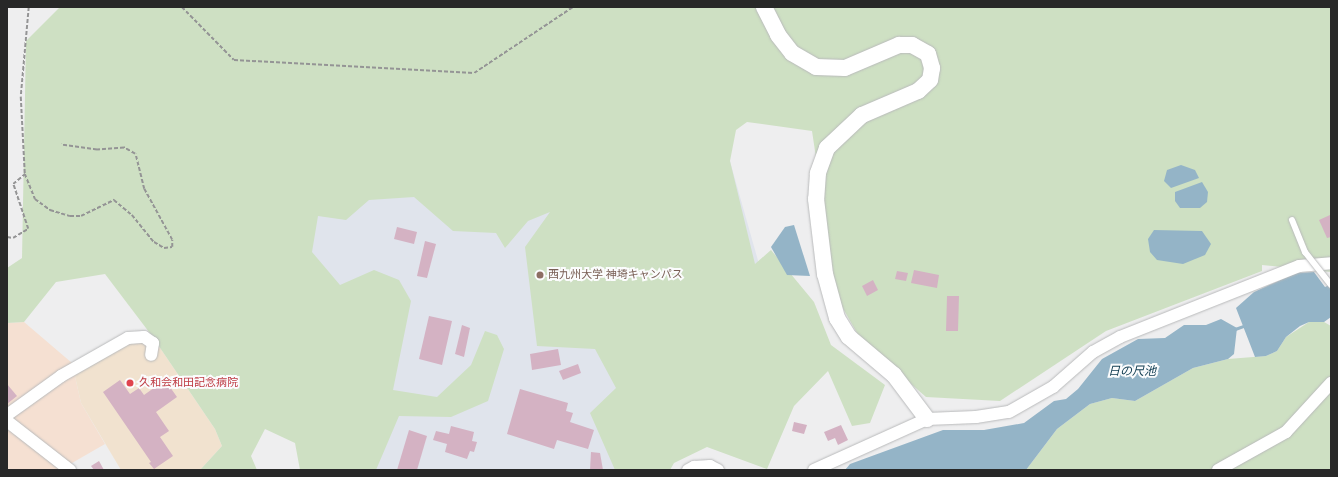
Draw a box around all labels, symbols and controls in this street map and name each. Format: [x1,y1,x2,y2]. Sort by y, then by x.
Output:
place label: 西九州大学 神埼キャンパス [548,268,683,282]
marker: 西九州大学 神埼キャンパス [535,270,545,280]
water label: 日の尺池 [1108,365,1156,379]
place label: 久和会和田記念病院 [139,376,238,390]
marker: 久和会和田記念病院 [124,377,136,389]

